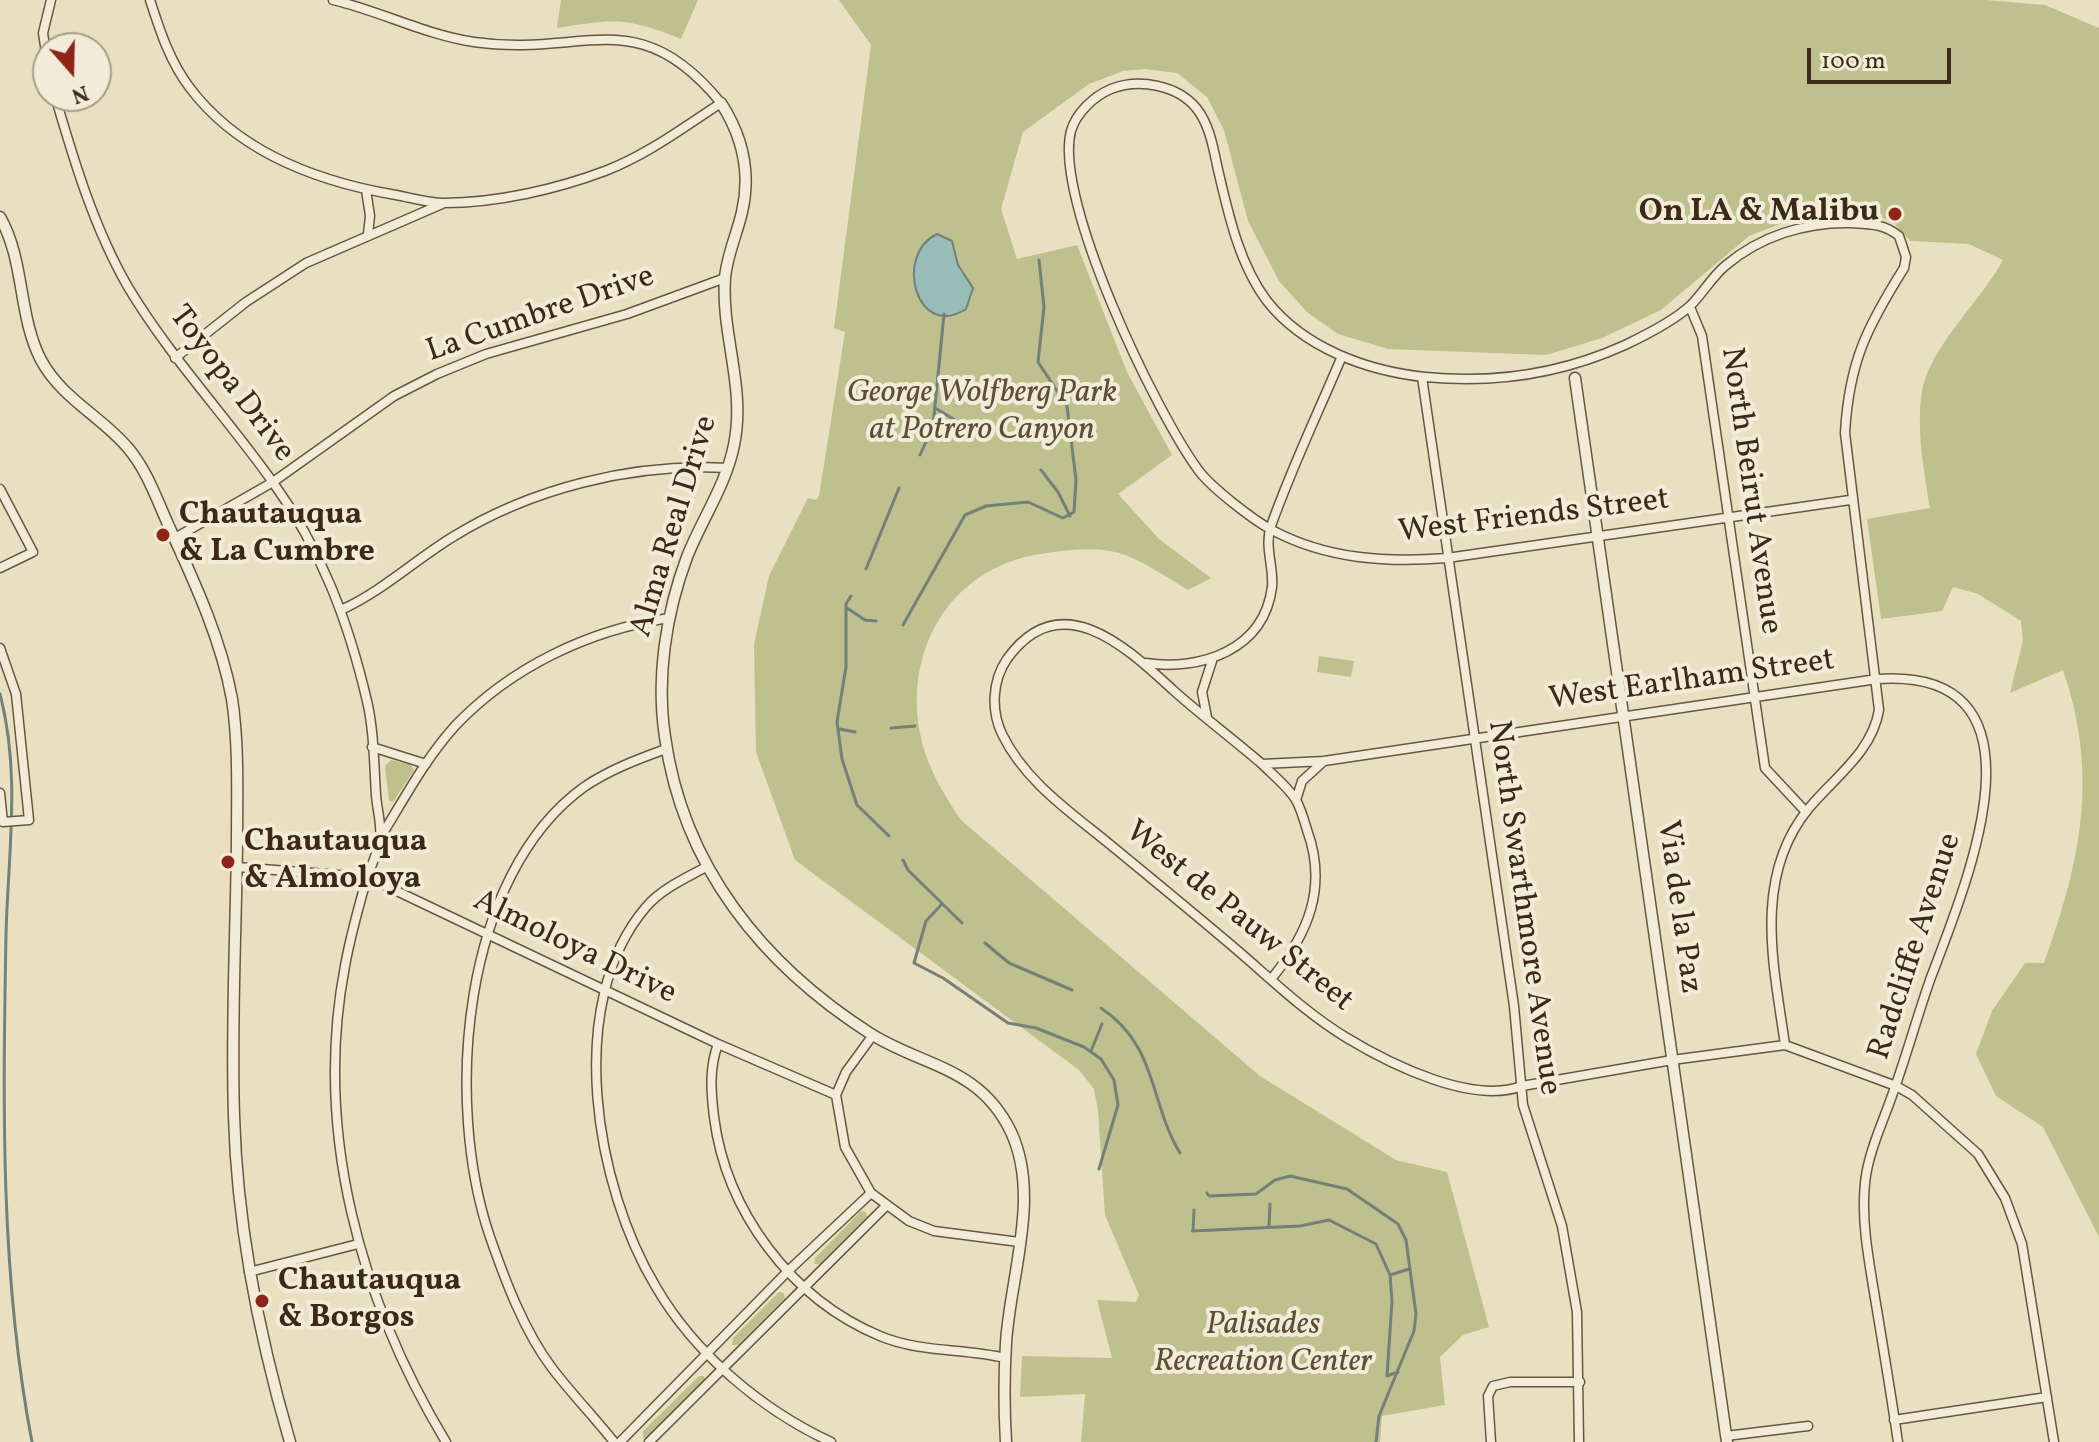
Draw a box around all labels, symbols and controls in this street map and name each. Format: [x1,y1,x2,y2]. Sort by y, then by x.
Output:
north arrow [32,32,112,112]
scale bar [1811,32,1955,82]
text: 100 m [1821,45,1886,79]
text: N [67,76,93,110]
place label: On LA & Malibu [1639,195,1879,233]
marker: On LA & Malibu [1886,205,1904,223]
street label: La Cumbre Drive [422,259,660,373]
street label: Toyopa Drive [159,299,301,471]
street label: North Beirut Avenue [1710,345,1788,637]
park label: George Wolfberg Park at Potrero Canyon [847,376,1117,451]
street label: Alma Real Drive [624,412,728,642]
street label: West Friends Street [1396,482,1672,554]
place label: Chautauqua & La Cumbre [179,498,375,573]
marker: Chautauqua & La Cumbre [154,526,172,544]
street label: West Earlham Street [1547,643,1837,721]
street label: North Swarthmore Avenue [1477,718,1567,1098]
street label: West de Pauw Street [1116,814,1360,1022]
street label: Via de la Paz [1646,818,1708,996]
place label: Chautauqua & Almoloya [244,825,427,900]
street label: Radcliffe Avenue [1862,829,1972,1065]
marker: Chautauqua & Almoloya [219,853,237,871]
street label: Almoloya Drive [466,883,682,1015]
place label: Chautauqua & Borgos [278,1264,461,1339]
marker: Chautauqua & Borgos [253,1292,271,1310]
park label: Palisades Recreation Center [1154,1308,1372,1383]

